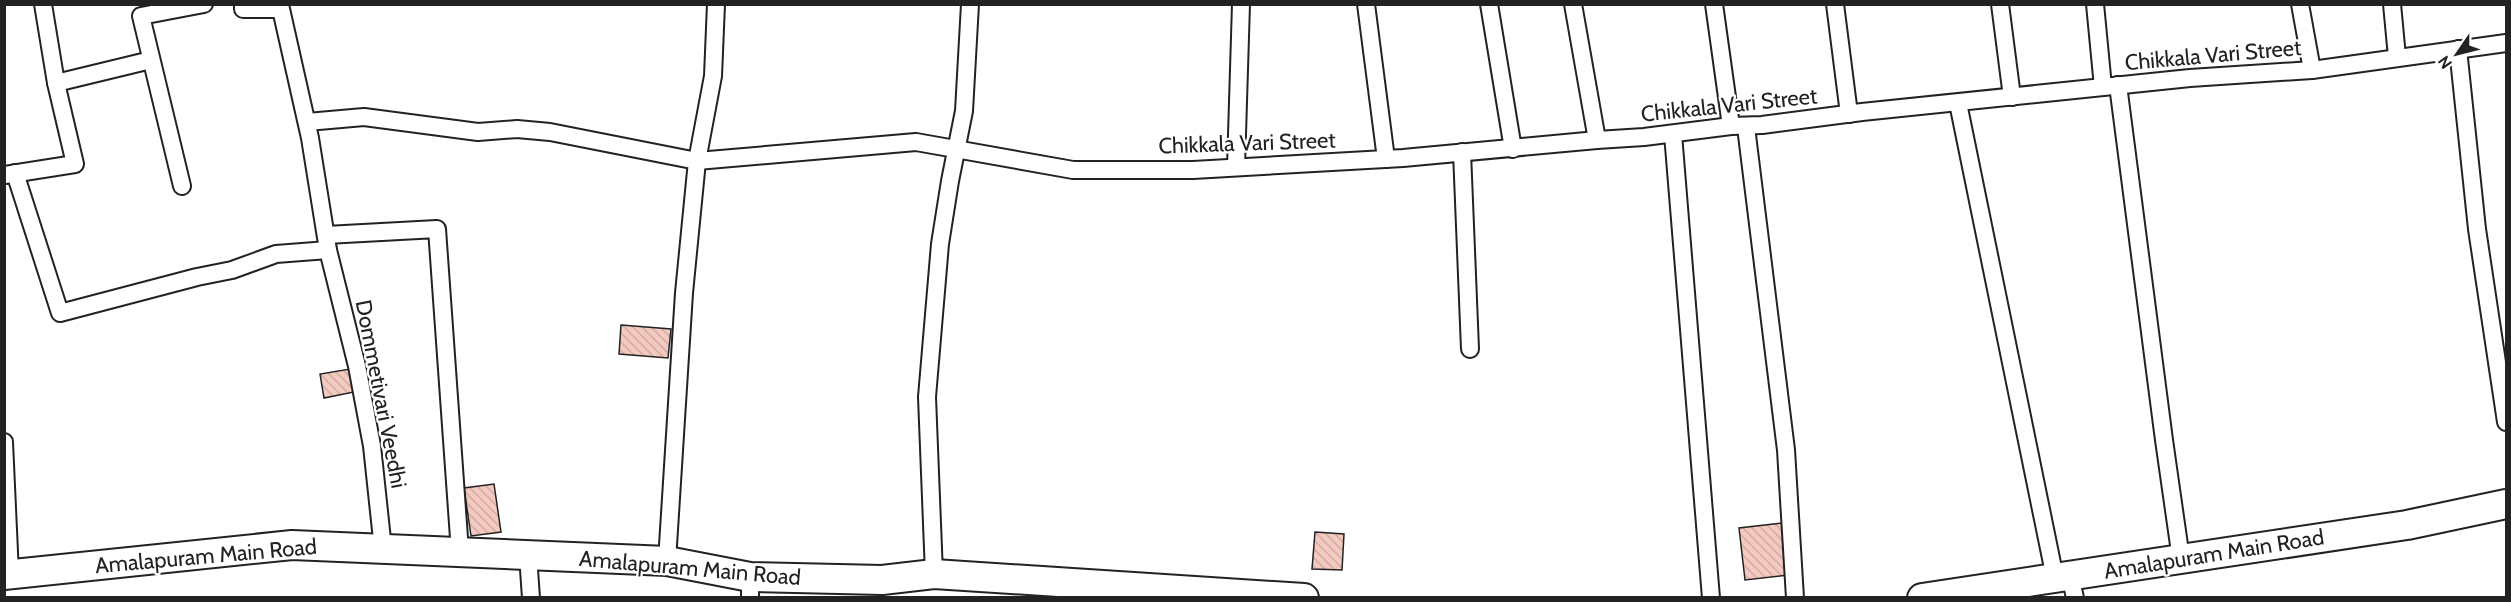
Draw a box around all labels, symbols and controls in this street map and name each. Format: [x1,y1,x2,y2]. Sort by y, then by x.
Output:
north arrow [2427,24,2487,84]
street label: Chikkala Vari Street [2124,34,2303,76]
text: N [2434,52,2456,72]
street label: Chikkala Vari Street [1639,82,1819,128]
street label: Chikkala Vari Street [1158,126,1337,160]
street label: Dommetivari Veedhi [350,298,412,490]
street label: Amalapuram Main Road [2102,523,2326,585]
street label: Amalapuram Main Road [94,533,318,579]
street label: Amalapuram Main Road [578,545,802,591]

